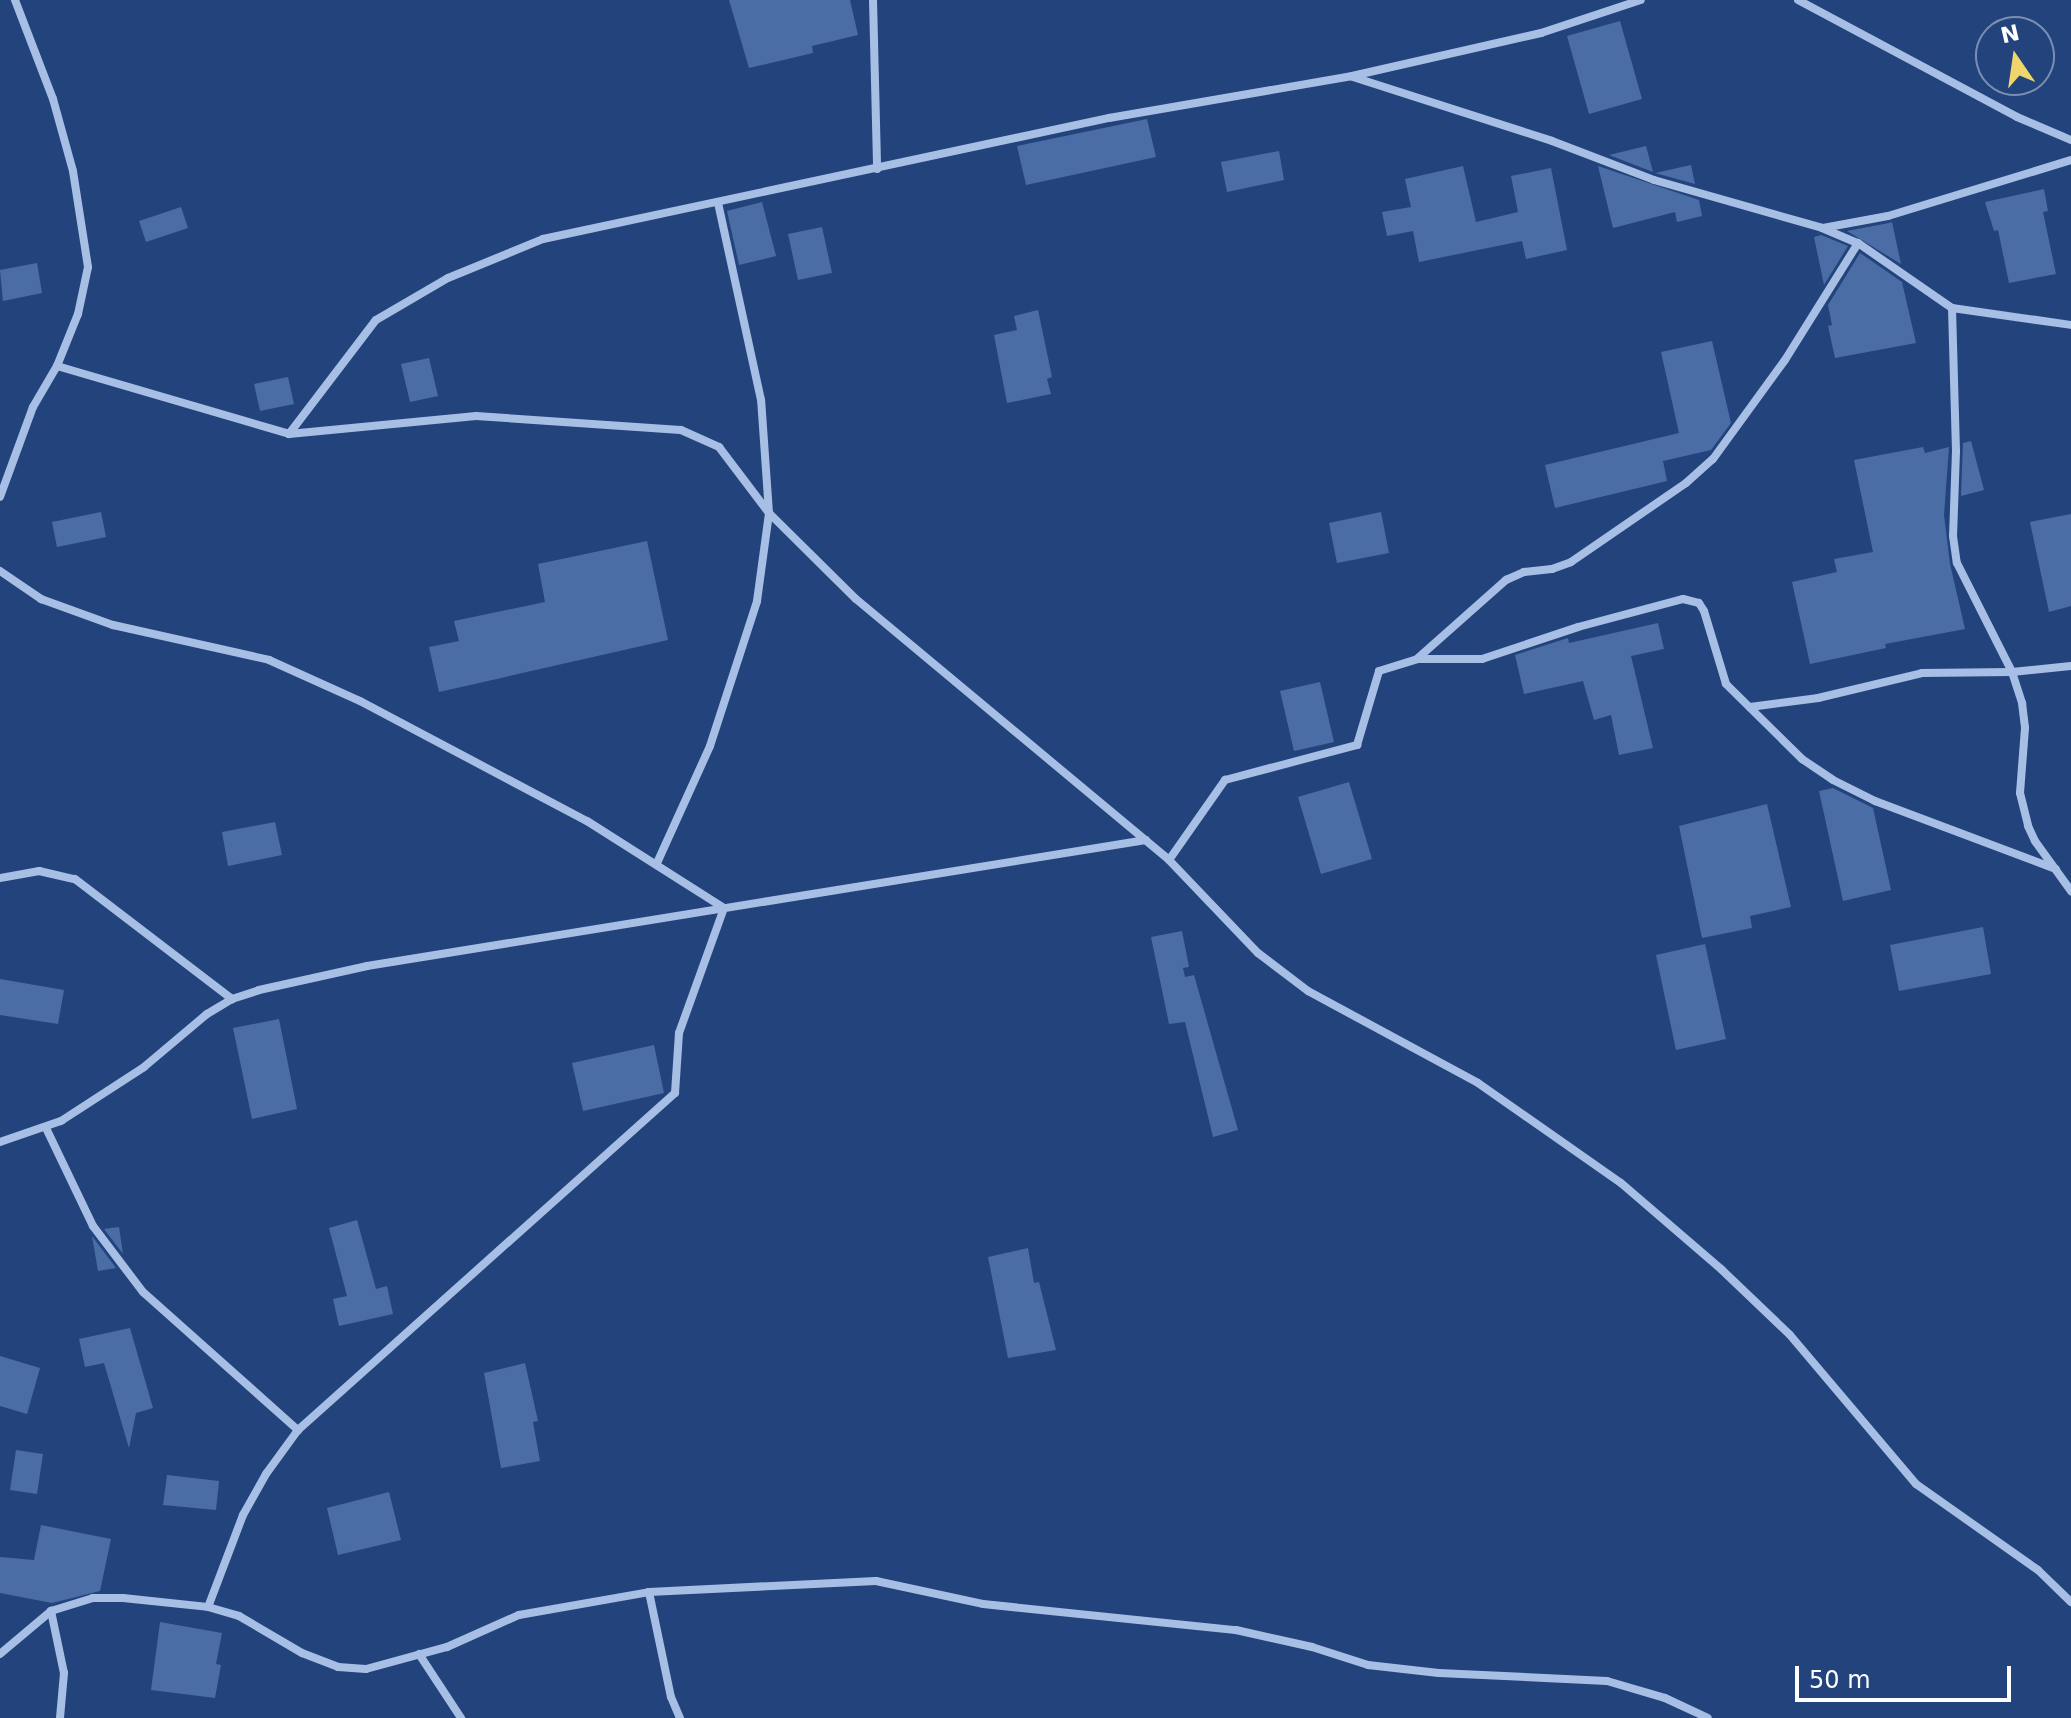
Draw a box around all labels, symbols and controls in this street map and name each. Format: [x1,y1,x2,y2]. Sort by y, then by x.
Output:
north arrow [1975,16,2055,96]
text: N [1998,20,2022,48]
scale bar [1799,1650,2015,1700]
text: 50 m [1809,1666,1871,1694]

